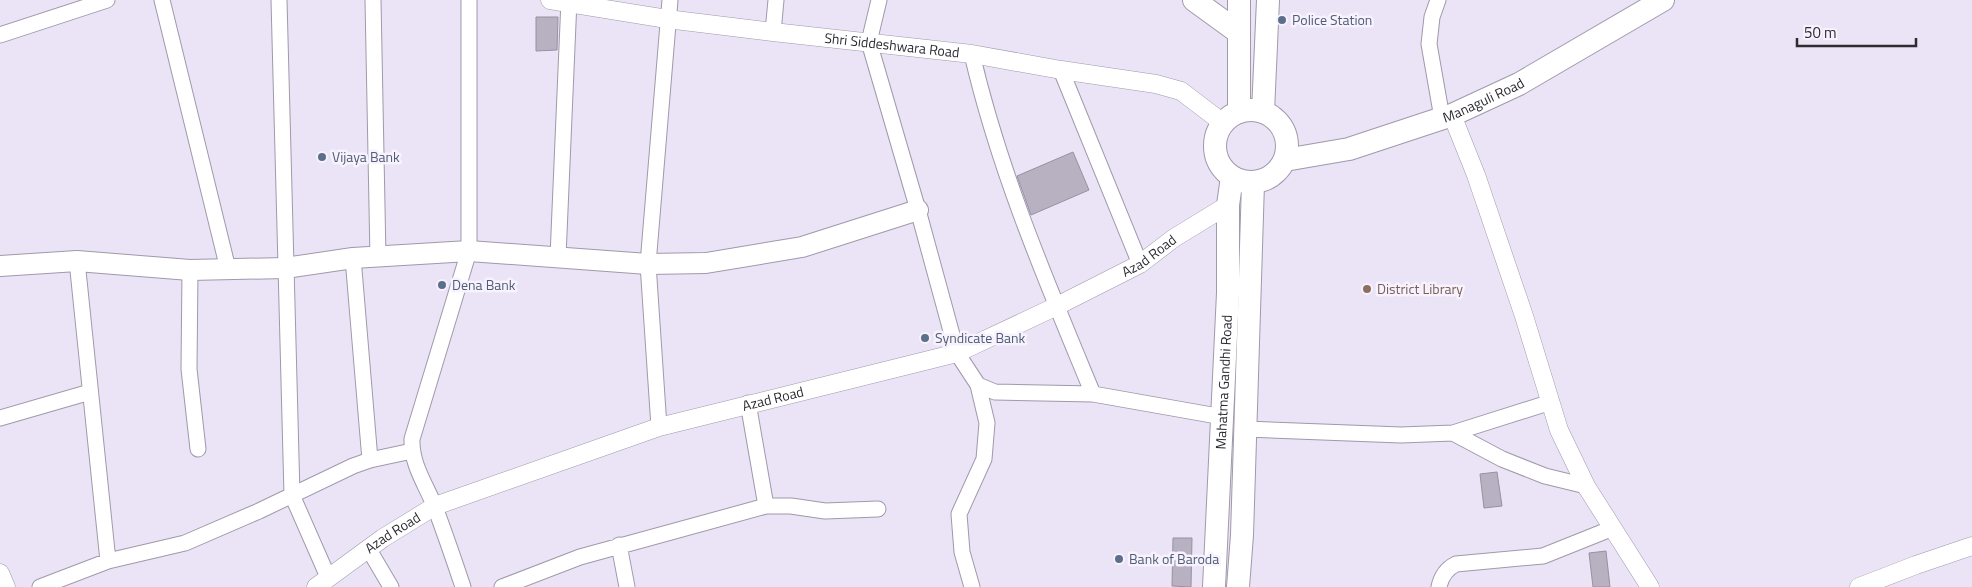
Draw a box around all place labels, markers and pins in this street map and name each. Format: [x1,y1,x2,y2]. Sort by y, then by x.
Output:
place label: Police Station [1292,9,1372,30]
marker: Police Station [1276,14,1288,26]
place label: Vijaya Bank [332,146,400,167]
marker: Vijaya Bank [316,151,328,163]
place label: Dena Bank [452,274,516,295]
place label: District Library [1377,278,1463,299]
marker: Dena Bank [436,279,448,291]
marker: District Library [1361,283,1373,295]
place label: Syndicate Bank [935,327,1026,348]
marker: Syndicate Bank [919,332,931,344]
place label: Bank of Baroda [1129,548,1219,569]
marker: Bank of Baroda [1113,553,1125,565]

